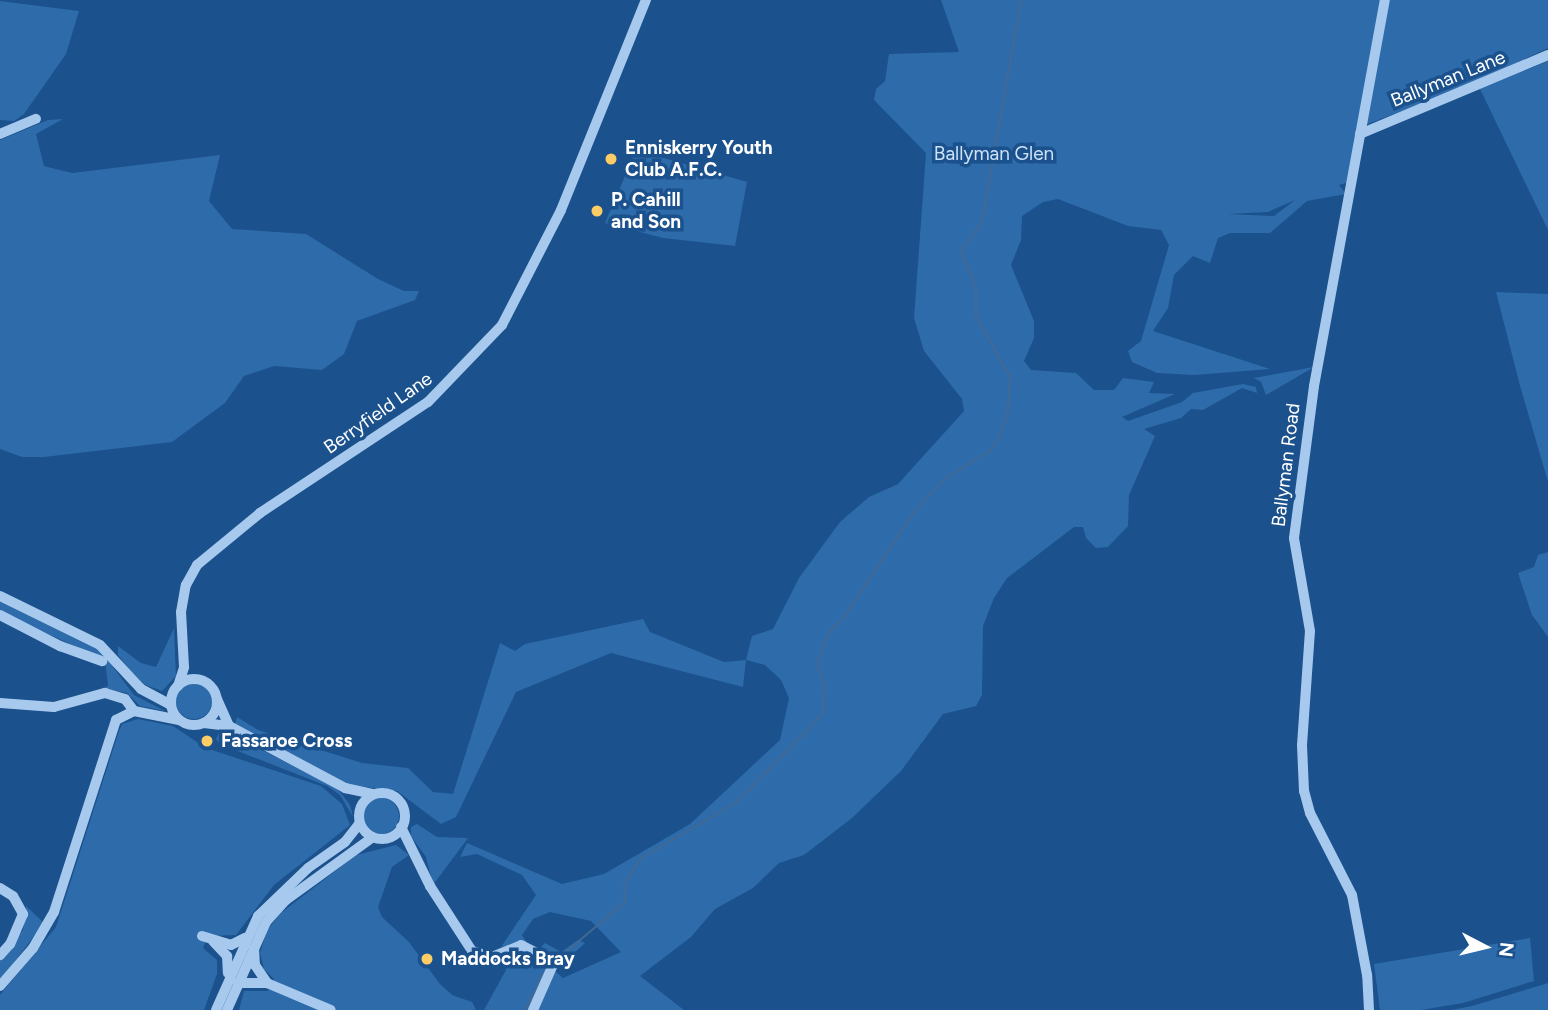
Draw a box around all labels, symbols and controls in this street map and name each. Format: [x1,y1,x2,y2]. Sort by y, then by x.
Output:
street label: Ballyman Lane [1387,46,1509,112]
place label: Enniskerry Youth Club A.F.C. [625,137,773,181]
park label: Ballyman Glen [934,143,1054,165]
marker: Enniskerry Youth Club A.F.C. [603,151,619,167]
place label: P. Cahill and Son [611,189,681,233]
marker: P. Cahill and Son [589,203,605,219]
street label: Berryfield Lane [319,367,437,459]
street label: Ballyman Road [1267,402,1305,528]
place label: Fassaroe Cross [221,730,352,752]
marker: Fassaroe Cross [199,733,215,749]
north arrow [1450,912,1520,982]
text: N [1494,941,1519,958]
place label: Maddocks Bray [441,948,575,970]
marker: Maddocks Bray [419,951,435,967]

